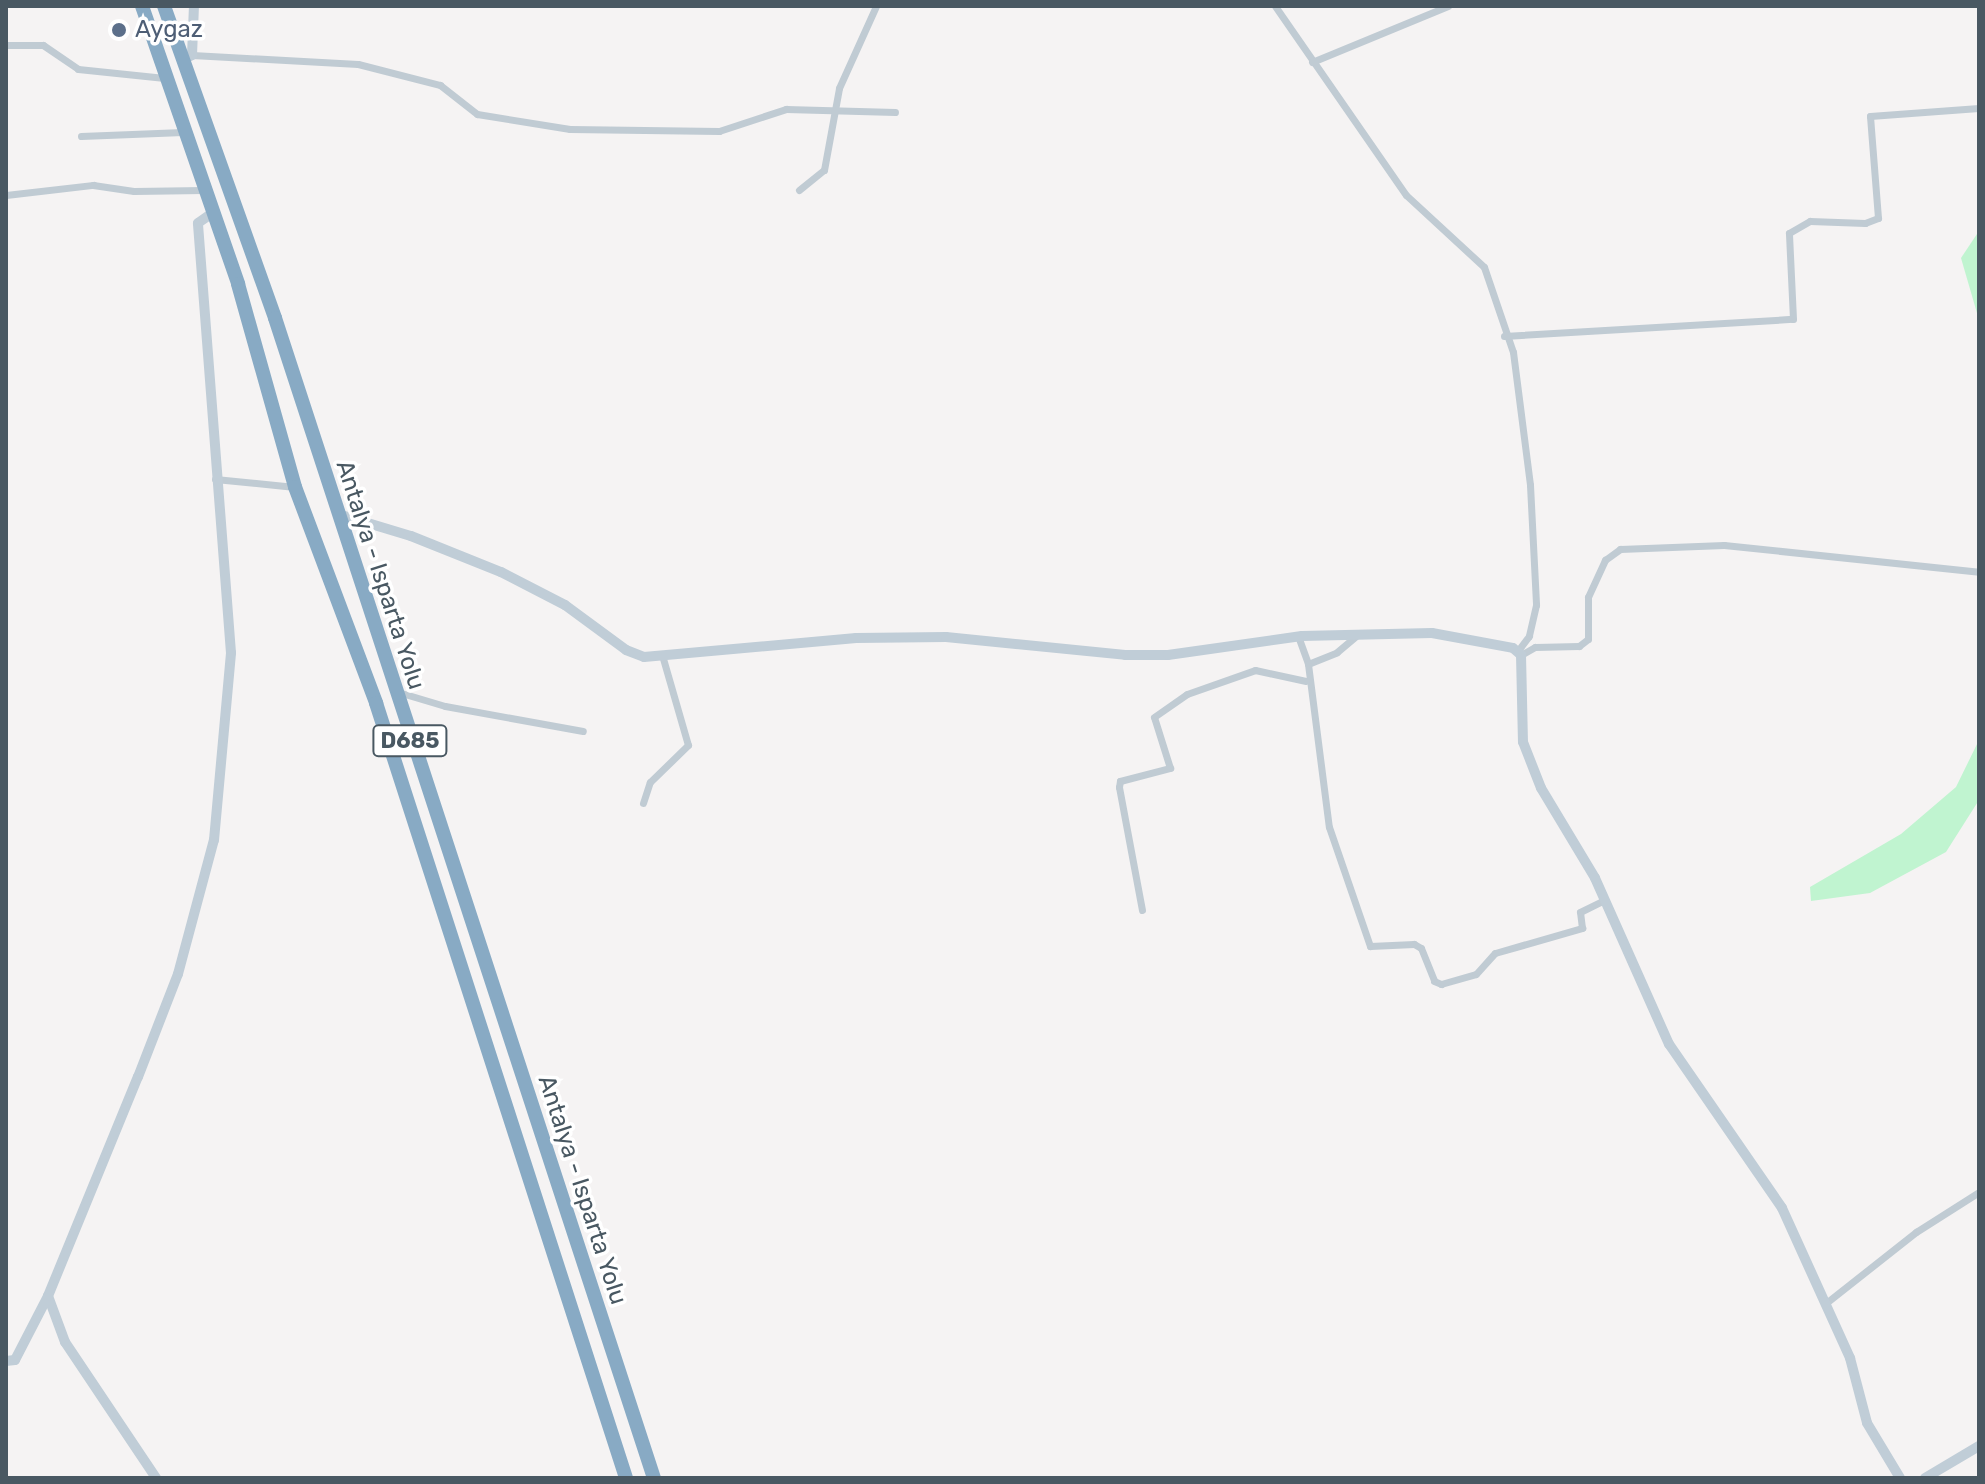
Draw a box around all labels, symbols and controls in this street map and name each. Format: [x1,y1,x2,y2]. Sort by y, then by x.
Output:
place label: Aygaz [135,16,203,44]
marker: Aygaz [110,21,128,39]
street label: Antalya - Isparta Yolu [329,456,431,694]
road number: D685 [372,723,448,759]
street label: Antalya - Isparta Yolu [531,1071,633,1309]

